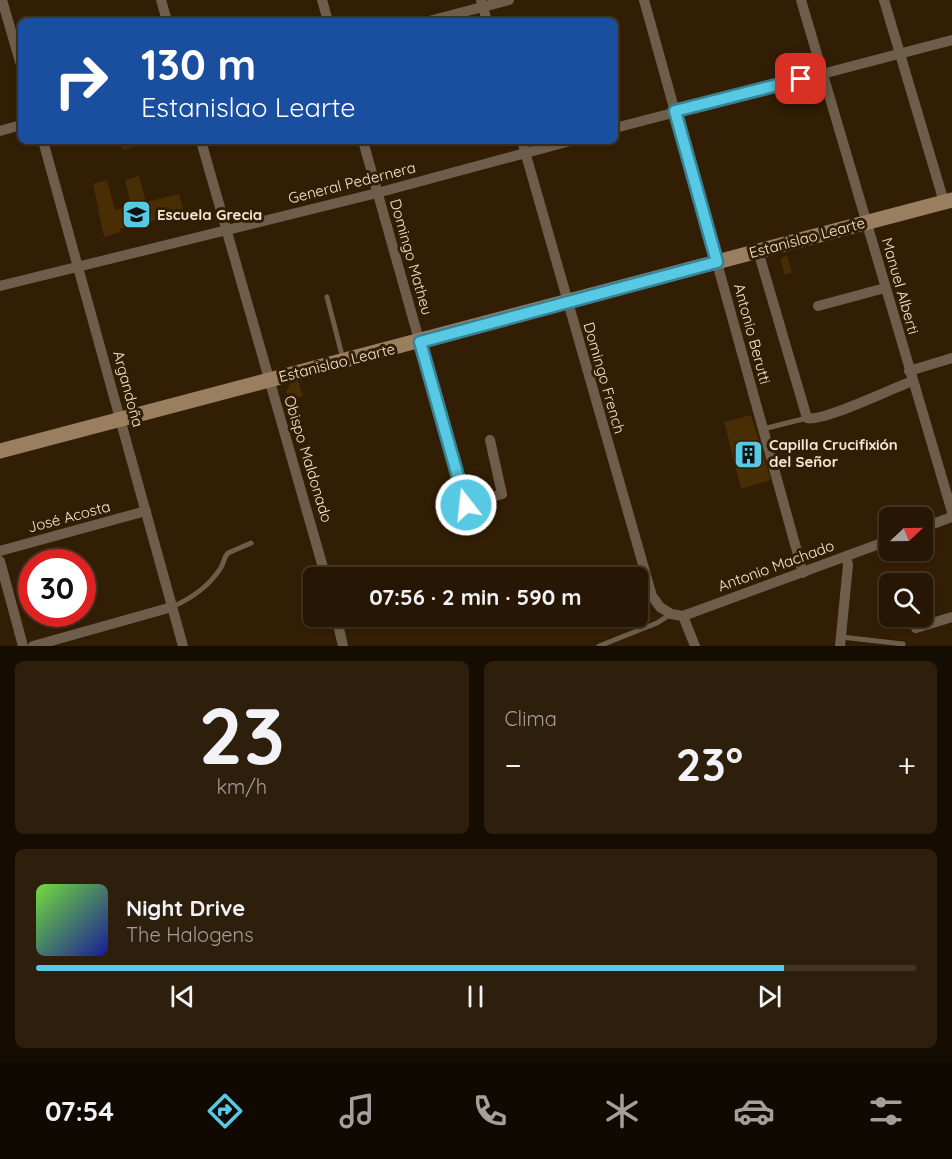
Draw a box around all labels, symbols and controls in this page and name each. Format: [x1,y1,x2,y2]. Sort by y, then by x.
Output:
text: 130 m [141,38,256,91]
icon: right [42,42,120,120]
pin [775,53,826,104]
icon: arrive [784,62,817,95]
text: Estanislao Learte [141,90,356,124]
street label: General Pedernera [286,157,418,208]
street label: Domingo Matheu [386,197,437,317]
school or university icon: Escuela Grecia [120,199,152,231]
place label: Escuela Grecia [157,205,262,224]
street label: Estanislao Learte [747,213,867,262]
street label: Manuel Alberti [878,235,923,336]
street label: Antonio Berutti [730,281,775,386]
street label: Domingo French [580,320,629,436]
street label: Estanislao Learte [277,339,397,386]
street label: Argandoña [109,349,148,429]
street label: Obispo Maldonado [280,393,337,525]
place label: Capilla Crucifixión del Señor [769,435,898,471]
building icon: Capilla Crucifixión del Señor [732,438,764,470]
position arrow [434,473,498,537]
street label: José Acosta [25,496,112,537]
north arrow [879,507,933,561]
map controls [879,507,933,627]
street label: Antonio Machado [715,536,837,595]
speed limit sign: 30 [18,549,96,627]
button: search [879,573,933,627]
text: 07:56 · 2 min · 590 m [369,583,582,611]
text: 23 [199,686,285,784]
text: Clima [505,706,557,731]
text: 23° [676,736,743,792]
text: − [505,744,522,785]
text: + [897,744,916,785]
text: km/h [216,774,267,799]
text: Night Drive [126,894,245,922]
text: The Halogens [126,922,254,947]
icon: previous [166,980,199,1013]
icon: pause [459,980,492,1013]
icon: next [753,980,786,1013]
icon: directions [204,1090,246,1132]
icon: music [336,1090,378,1132]
icon: phone [469,1090,511,1132]
icon: climate [601,1090,643,1132]
icon: car [733,1090,775,1132]
icon: filters [865,1090,907,1132]
text: 07:54 [45,1094,114,1128]

